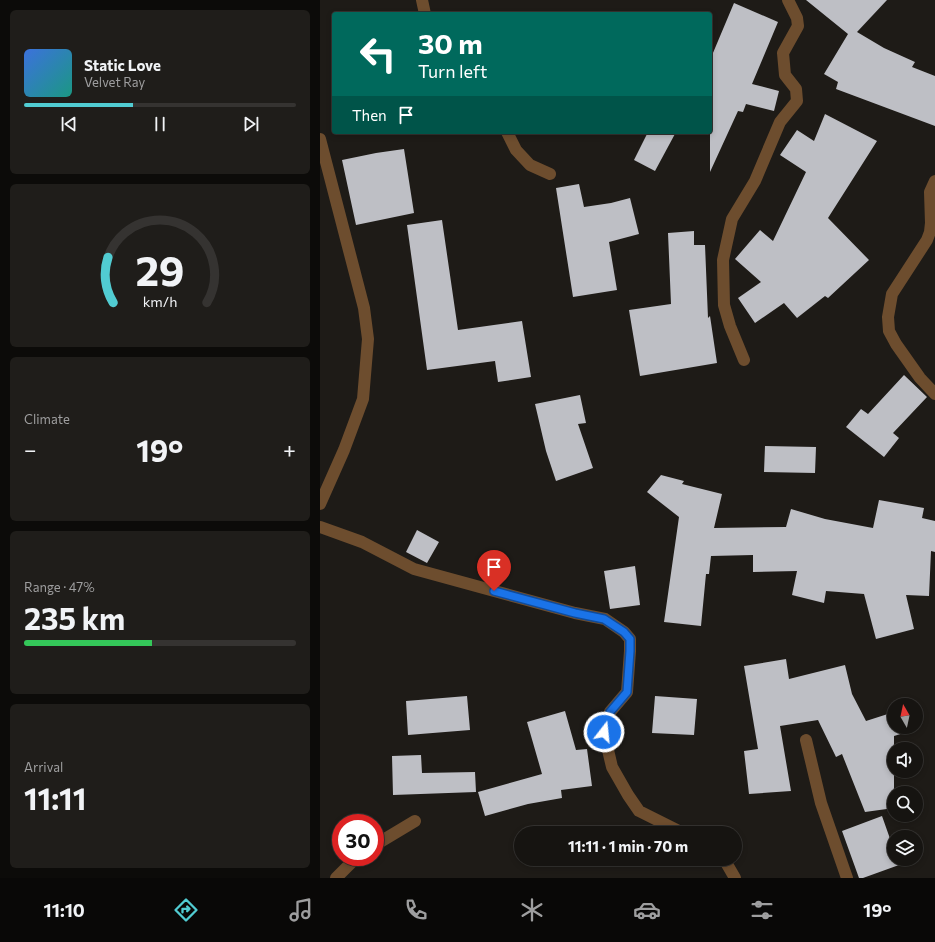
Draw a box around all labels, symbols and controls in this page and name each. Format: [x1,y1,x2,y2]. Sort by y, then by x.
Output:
text: 30 m [418,26,483,60]
icon: left [352,28,404,80]
text: Static Love [84,56,161,74]
text: Turn left [418,60,487,82]
text: Velvet Ray [84,74,145,90]
icon: arrive [395,104,417,126]
text: Then [352,106,387,124]
icon: previous [58,113,80,135]
icon: pause [149,113,171,135]
icon: next [240,113,262,135]
text: 29 [135,244,185,295]
text: km/h [143,292,177,310]
text: Climate [24,411,70,427]
text: 19° [136,431,183,468]
text: − [24,436,37,463]
text: + [283,436,296,463]
pin [477,550,511,591]
icon: arrive [483,556,505,578]
text: Range · 47% [24,579,95,595]
text: 235 km [24,599,125,636]
north arrow [887,698,923,734]
map controls [887,698,923,866]
position arrow [583,711,625,753]
button: sound [887,742,923,778]
text: Arrival [24,759,63,775]
text: 11:11 [24,779,86,816]
button: search [887,786,923,822]
speed limit sign: 30 [332,814,384,866]
button: layers [887,830,923,866]
text: 11:11 · 1 min · 70 m [568,837,688,855]
icon: directions [172,896,200,924]
icon: music [287,896,315,924]
icon: phone [402,896,430,924]
icon: climate [518,896,546,924]
icon: car [633,896,661,924]
icon: filters [748,896,776,924]
text: 11:10 [44,899,85,921]
text: 19° [863,899,891,921]

